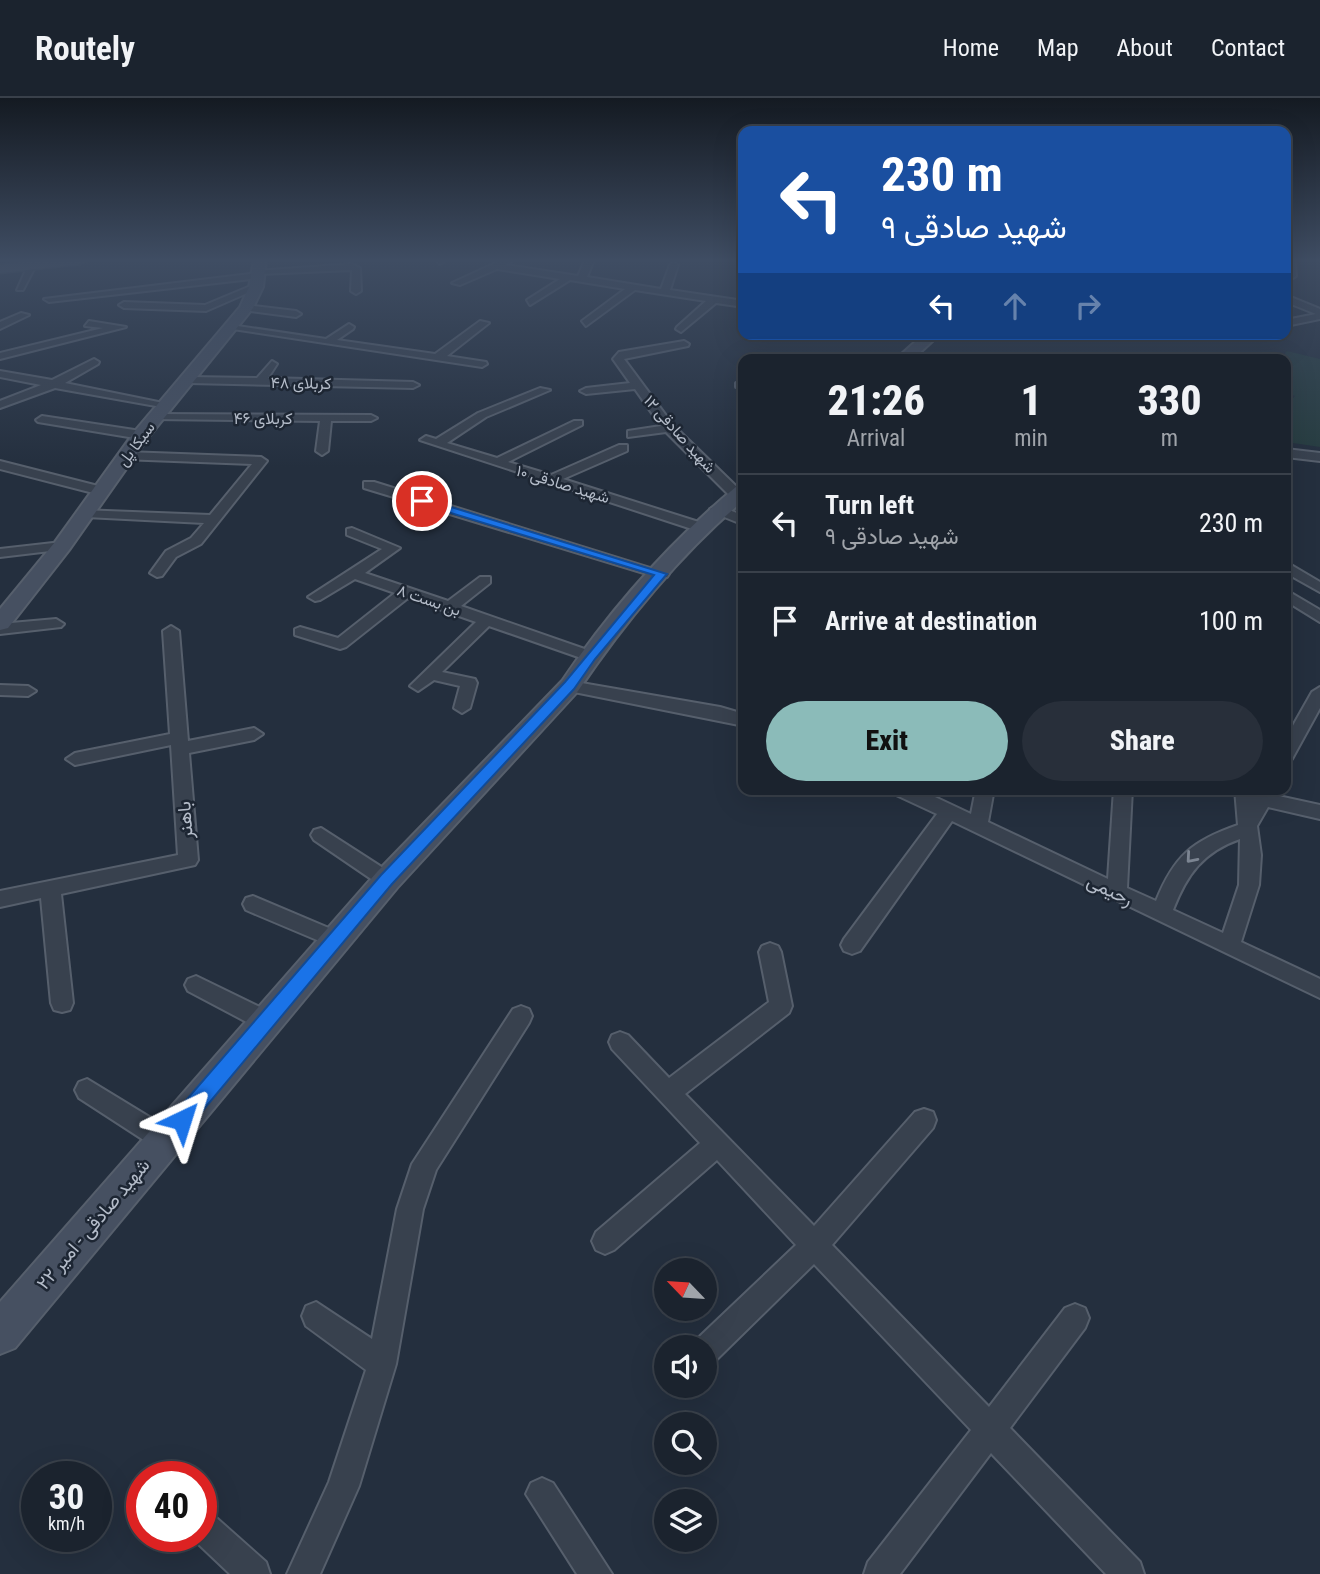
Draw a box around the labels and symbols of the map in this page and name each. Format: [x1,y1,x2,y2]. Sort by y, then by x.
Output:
street label: کربلای ۴۸ [270,373,332,394]
street label: شهید صادقی ۱۲ [639,391,720,478]
street label: کربلای ۴۶ [233,409,293,429]
street label: سیکا پل [113,418,160,471]
street label: شهید صادقی ۱۰ [514,461,612,508]
pin [392,471,452,531]
street label: بن بست ۸ [394,580,463,621]
street label: باهنر [172,800,198,841]
one-way arrow [1187,850,1199,863]
street label: رحیمی [1083,869,1137,911]
position arrow [145,1083,219,1157]
street label: شهید صادقی - امیر ۲۲ [32,1154,154,1294]
north arrow [654,1258,718,1321]
speed limit sign: 40 [126,1461,217,1552]

